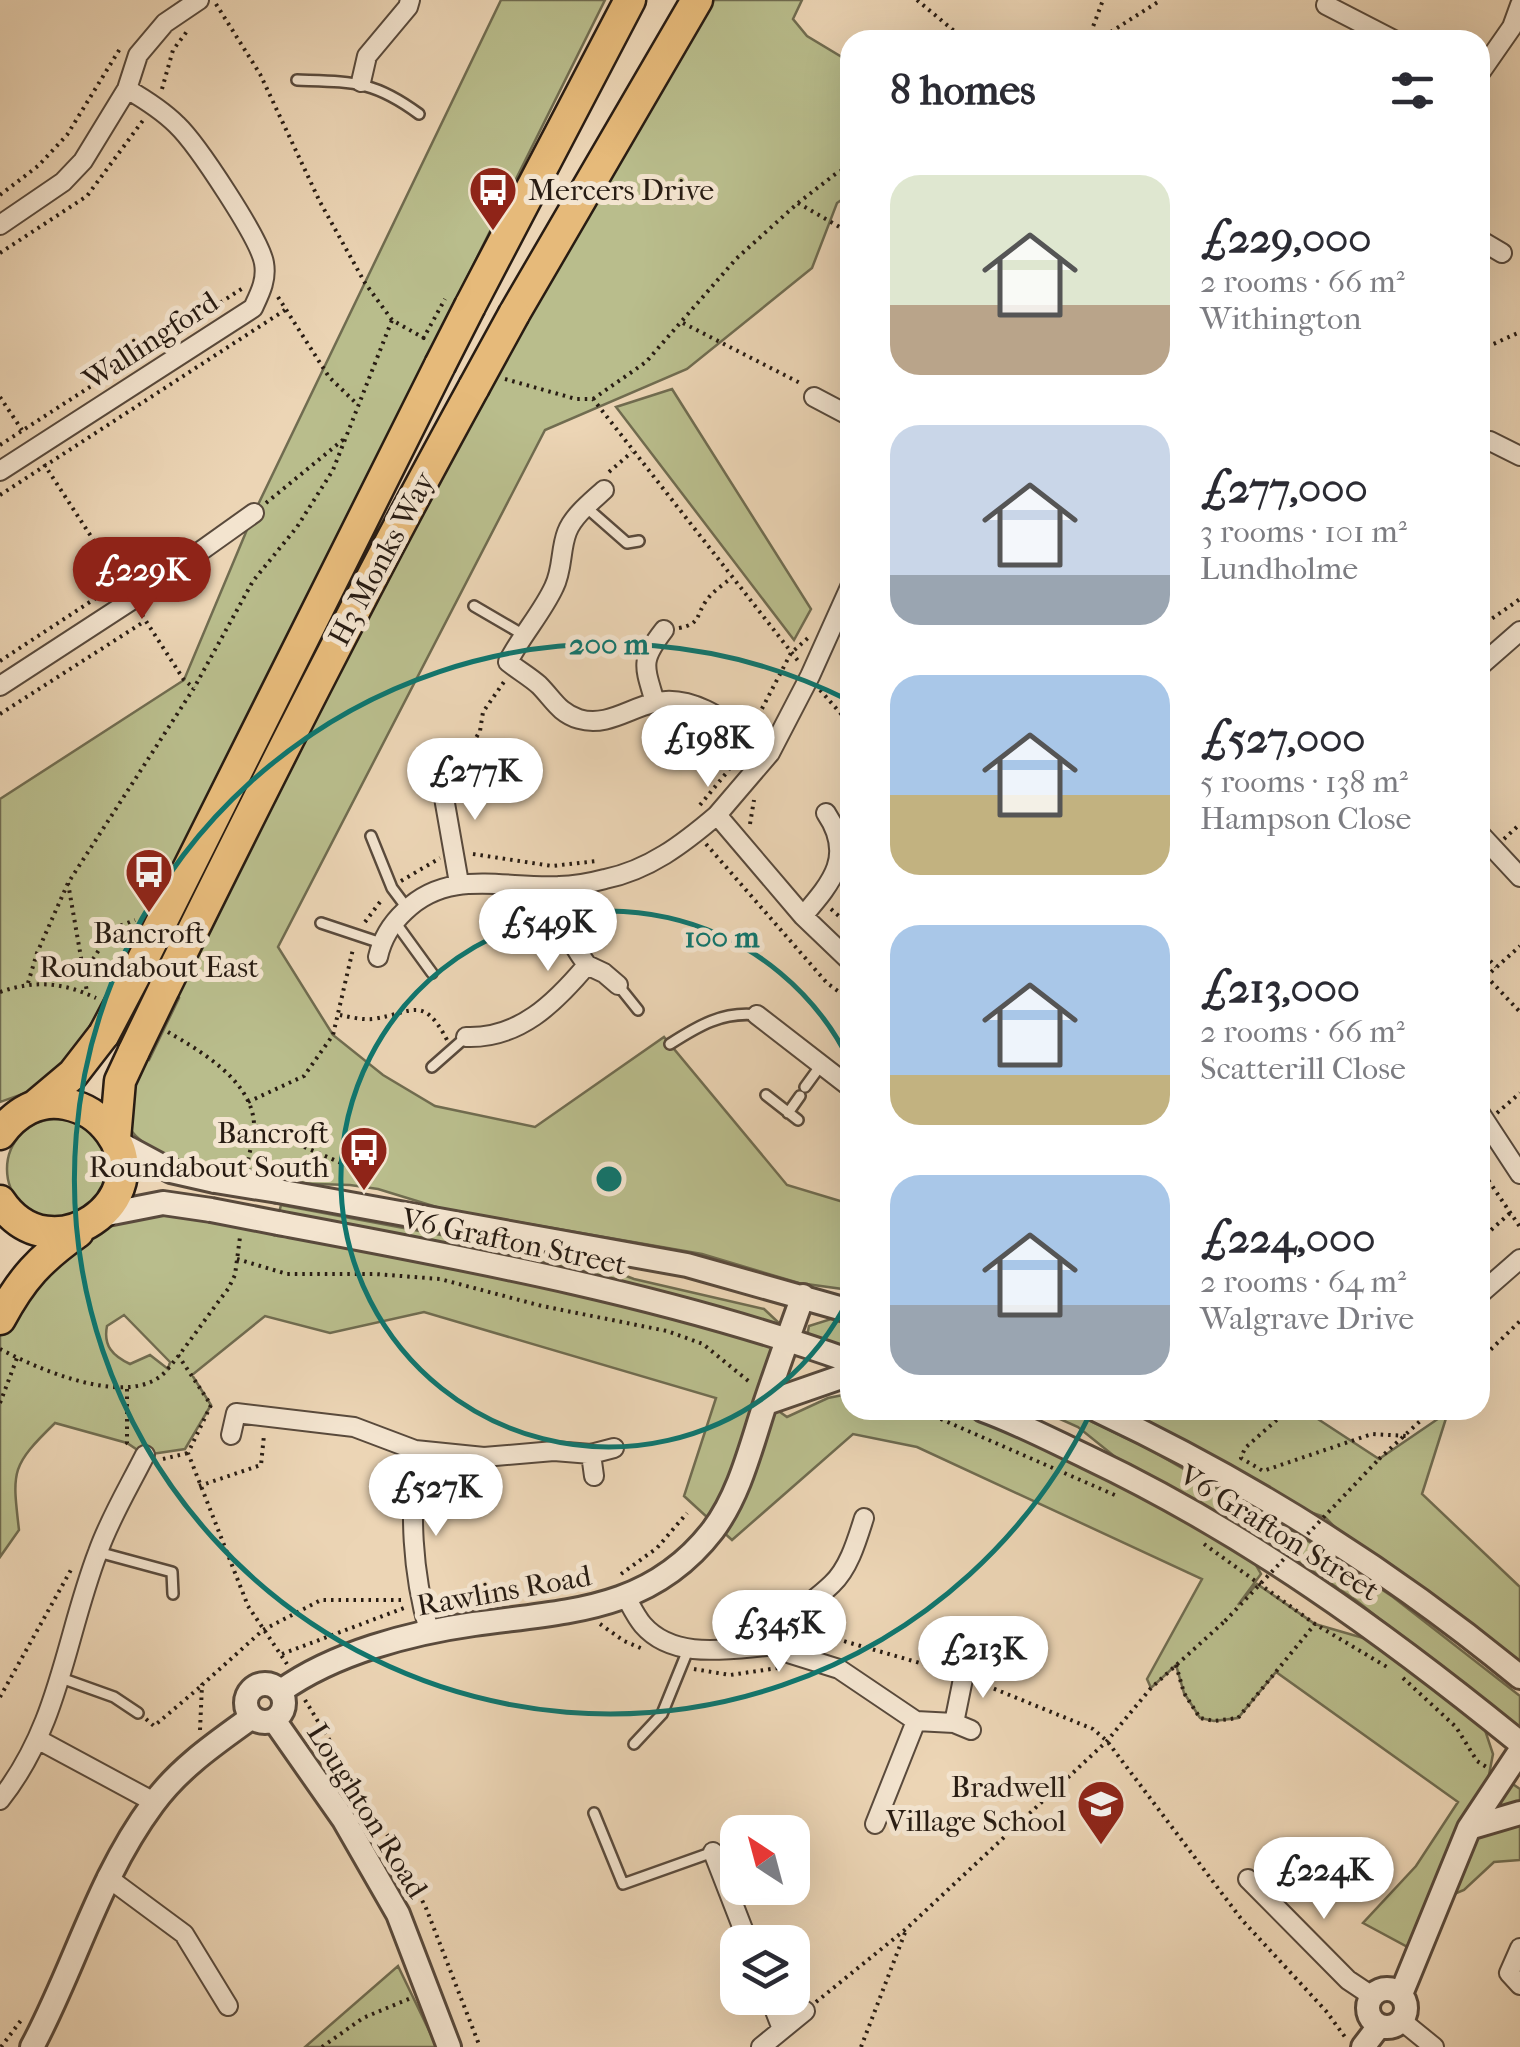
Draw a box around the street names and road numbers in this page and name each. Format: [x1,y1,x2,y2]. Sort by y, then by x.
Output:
street label: Wallingford [76,284,225,398]
street label: H3 Monks Way [322,465,443,652]
street label: V6 Grafton Street [397,1201,630,1283]
street label: V6 Grafton Street [1172,1457,1386,1609]
street label: Rawlins Road [414,1558,595,1624]
street label: Loughton Road [299,1717,435,1905]

